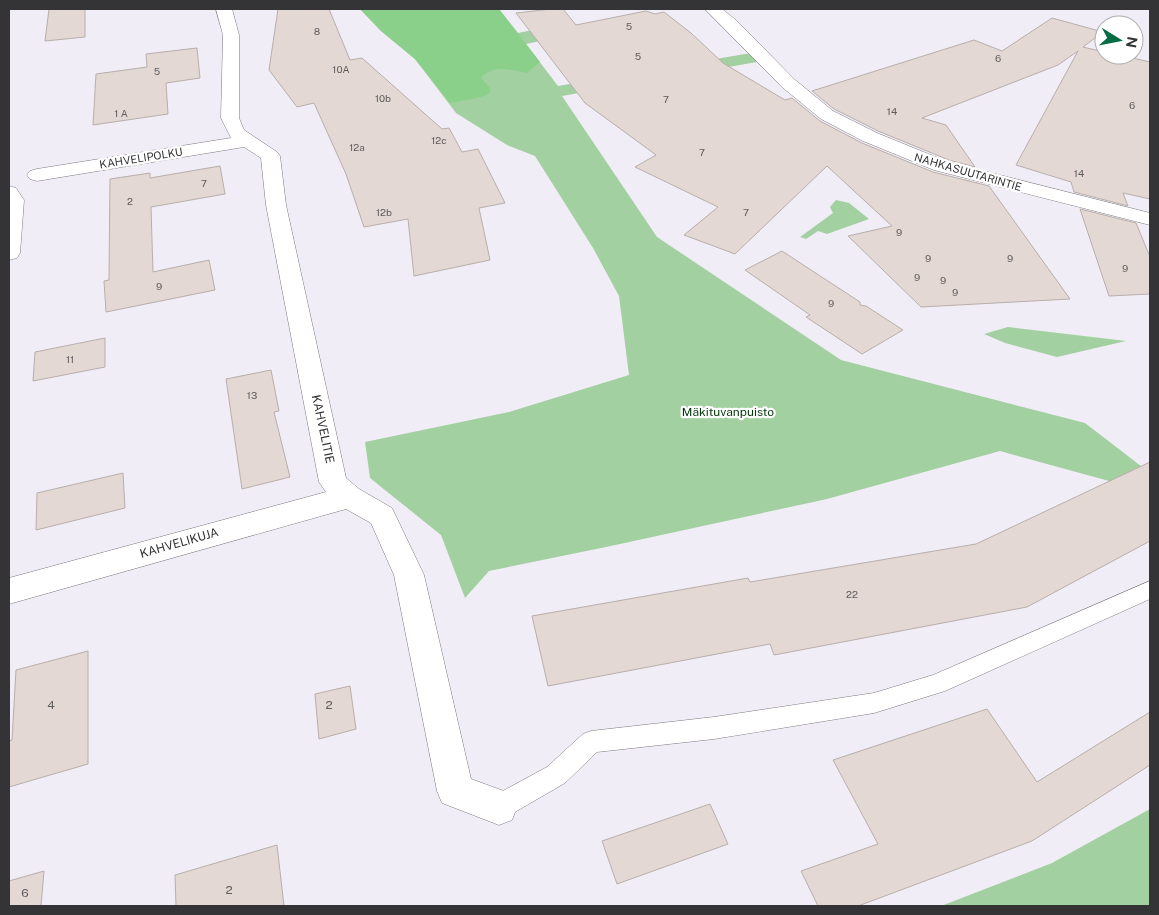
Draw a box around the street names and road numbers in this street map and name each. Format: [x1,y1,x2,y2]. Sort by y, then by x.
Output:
street label: KAHVELIPOLKU [99,145,183,171]
street label: NAHKASUUTARINTIE [913,151,1023,193]
street label: KAHVELITIE [309,393,337,465]
street label: KAHVELIKUJA [138,525,220,561]

